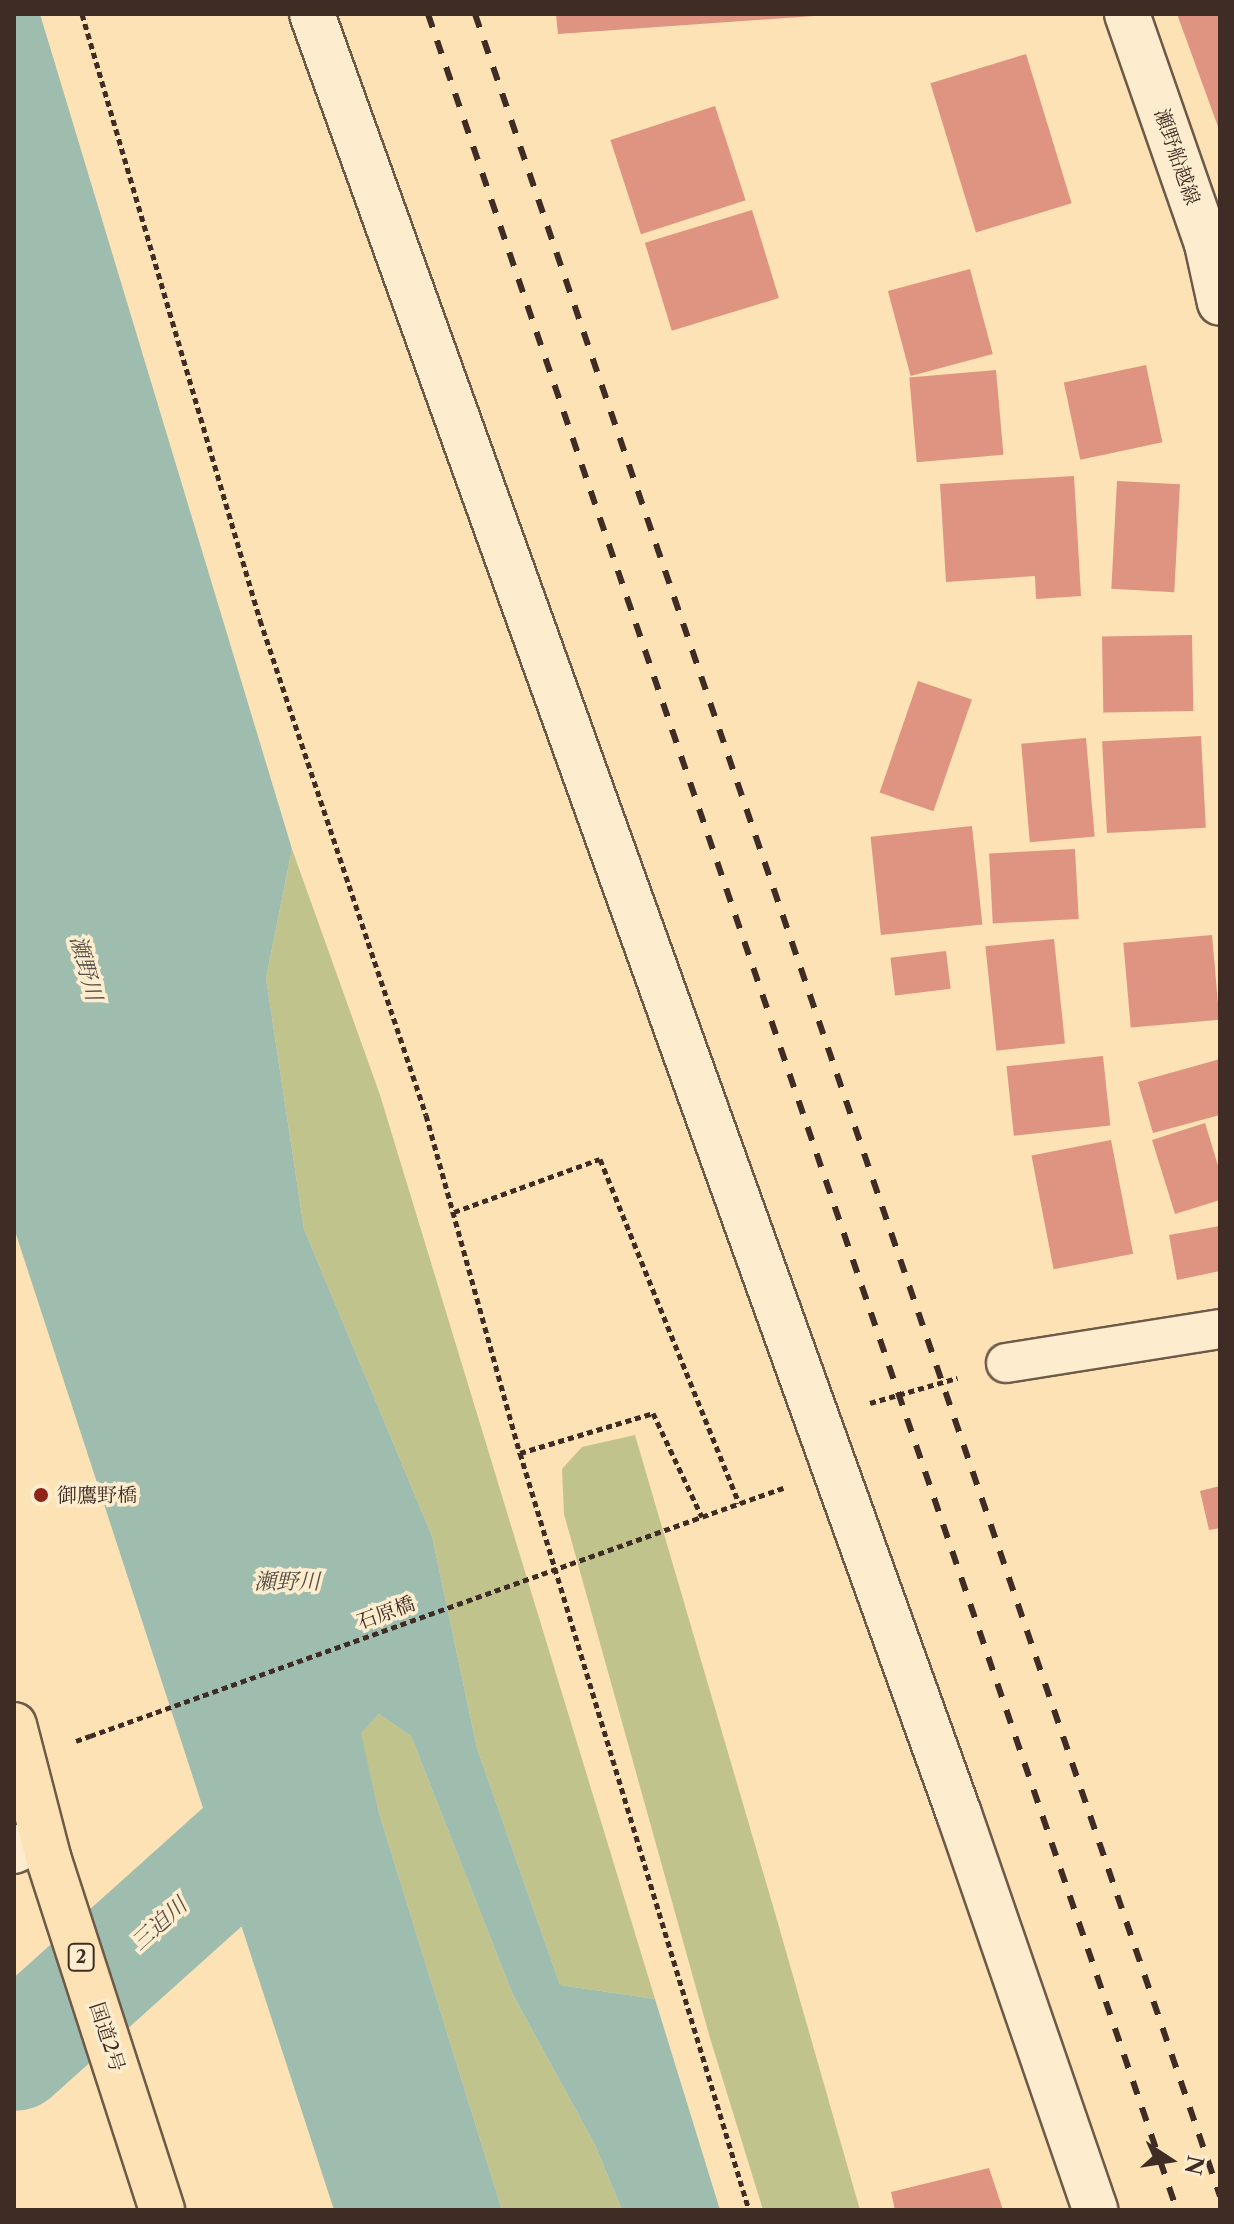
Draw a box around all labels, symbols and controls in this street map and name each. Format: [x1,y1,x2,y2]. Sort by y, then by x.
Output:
street label: 瀬野船越線 [1149,106,1205,208]
water label: 瀬野川 [65,933,107,1003]
place label: 御鷹野橋 [57,1483,137,1507]
marker: 御鷹野橋 [32,1486,50,1504]
water label: 瀬野川 [254,1569,320,1595]
street label: 石原橋 [354,1591,418,1635]
water label: 三迫川 [126,1892,192,1956]
road number: 2 [67,1943,95,1971]
street label: 国道2号 [85,1999,129,2075]
north arrow [1130,2120,1210,2200]
text: N [1179,2153,1209,2177]

